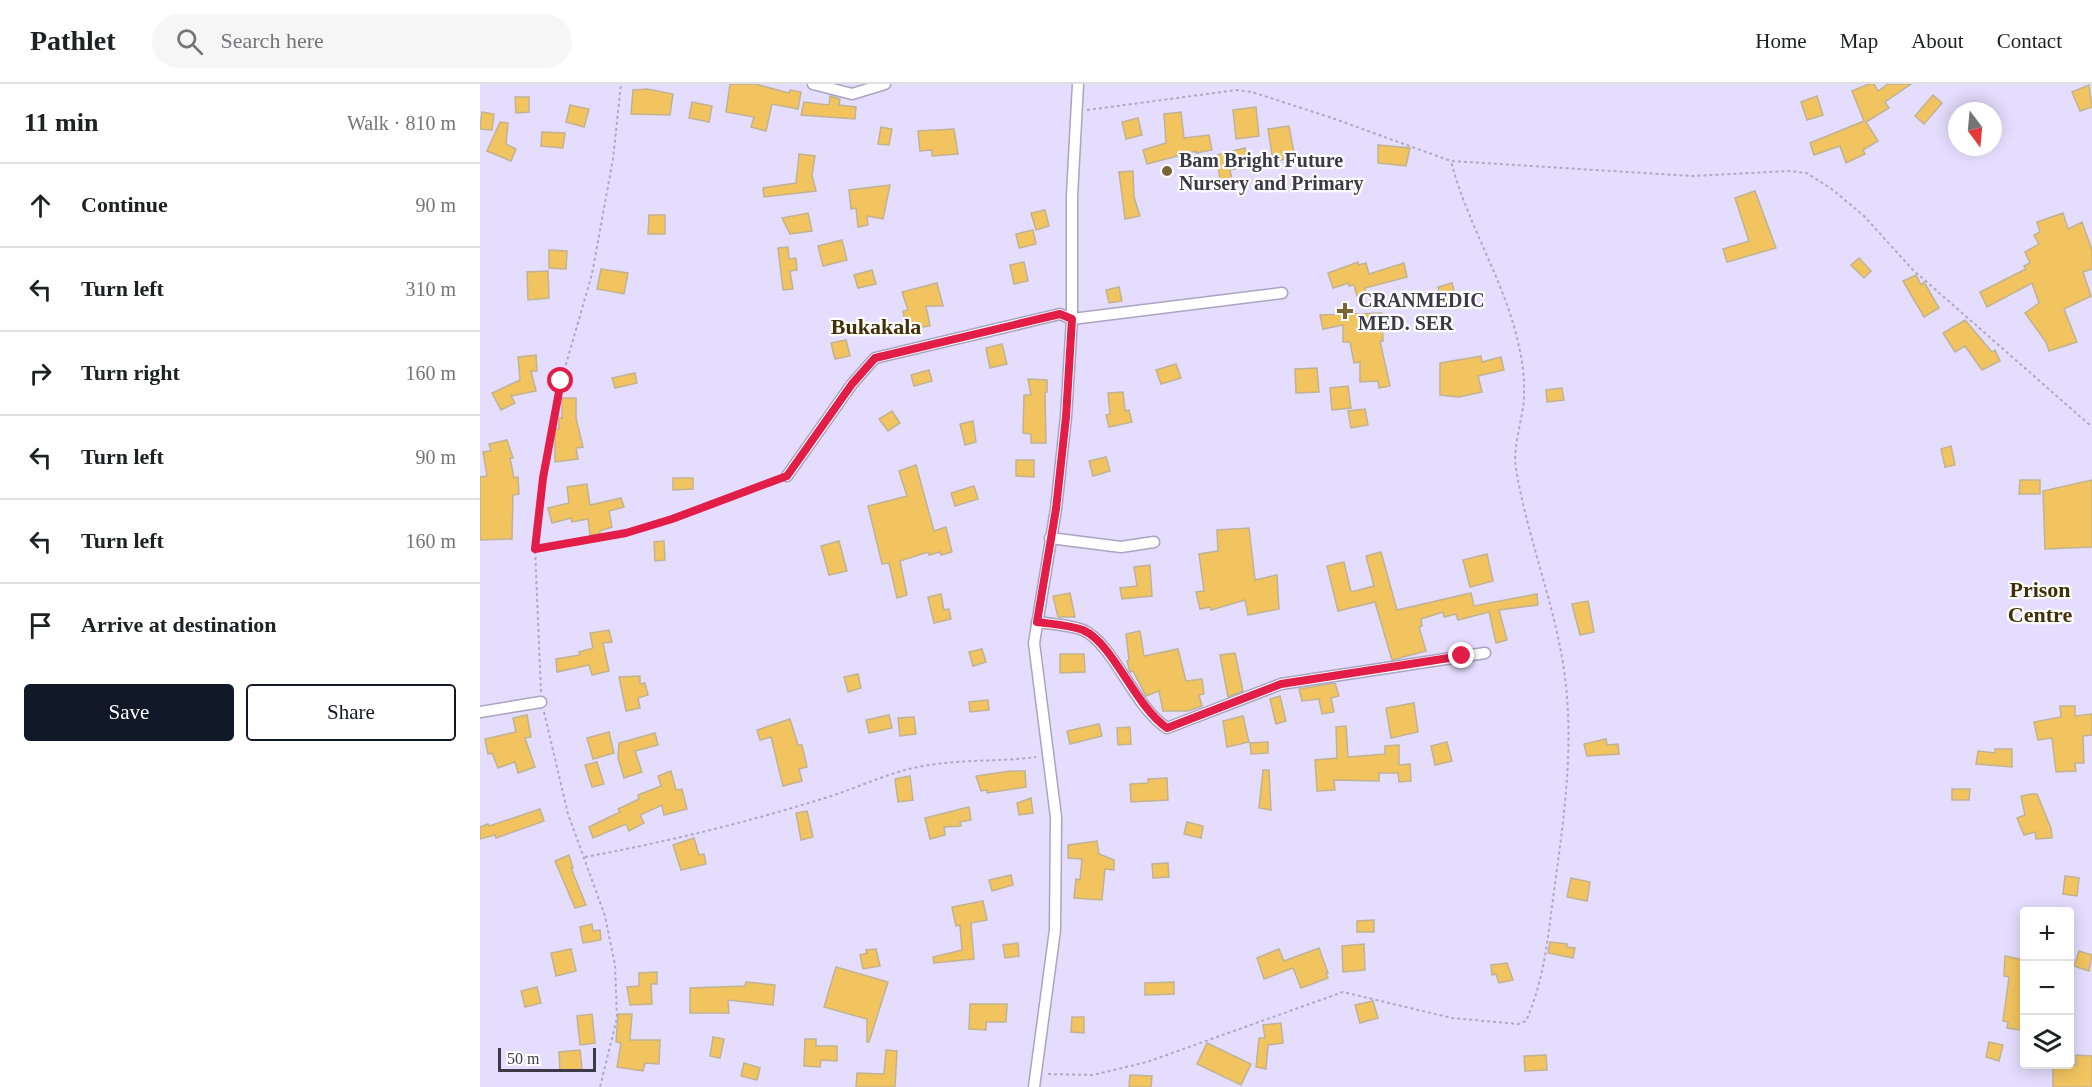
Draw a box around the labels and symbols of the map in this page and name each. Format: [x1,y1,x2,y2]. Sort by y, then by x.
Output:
north arrow [1948,102,2002,156]
place label: Bam Bright Future Nursery and Primary [1179,149,1363,195]
marker: Bam Bright Future Nursery and Primary [1160,164,1174,178]
place label: CRANMEDIC MED. SER [1358,289,1485,334]
marker: CRANMEDIC MED. SER [1336,302,1354,320]
district label: Bukakala [831,314,921,339]
route start [547,367,573,393]
district label: Prison Centre [2008,577,2072,627]
route end [1448,642,1474,668]
scale bar [498,1045,596,1072]

